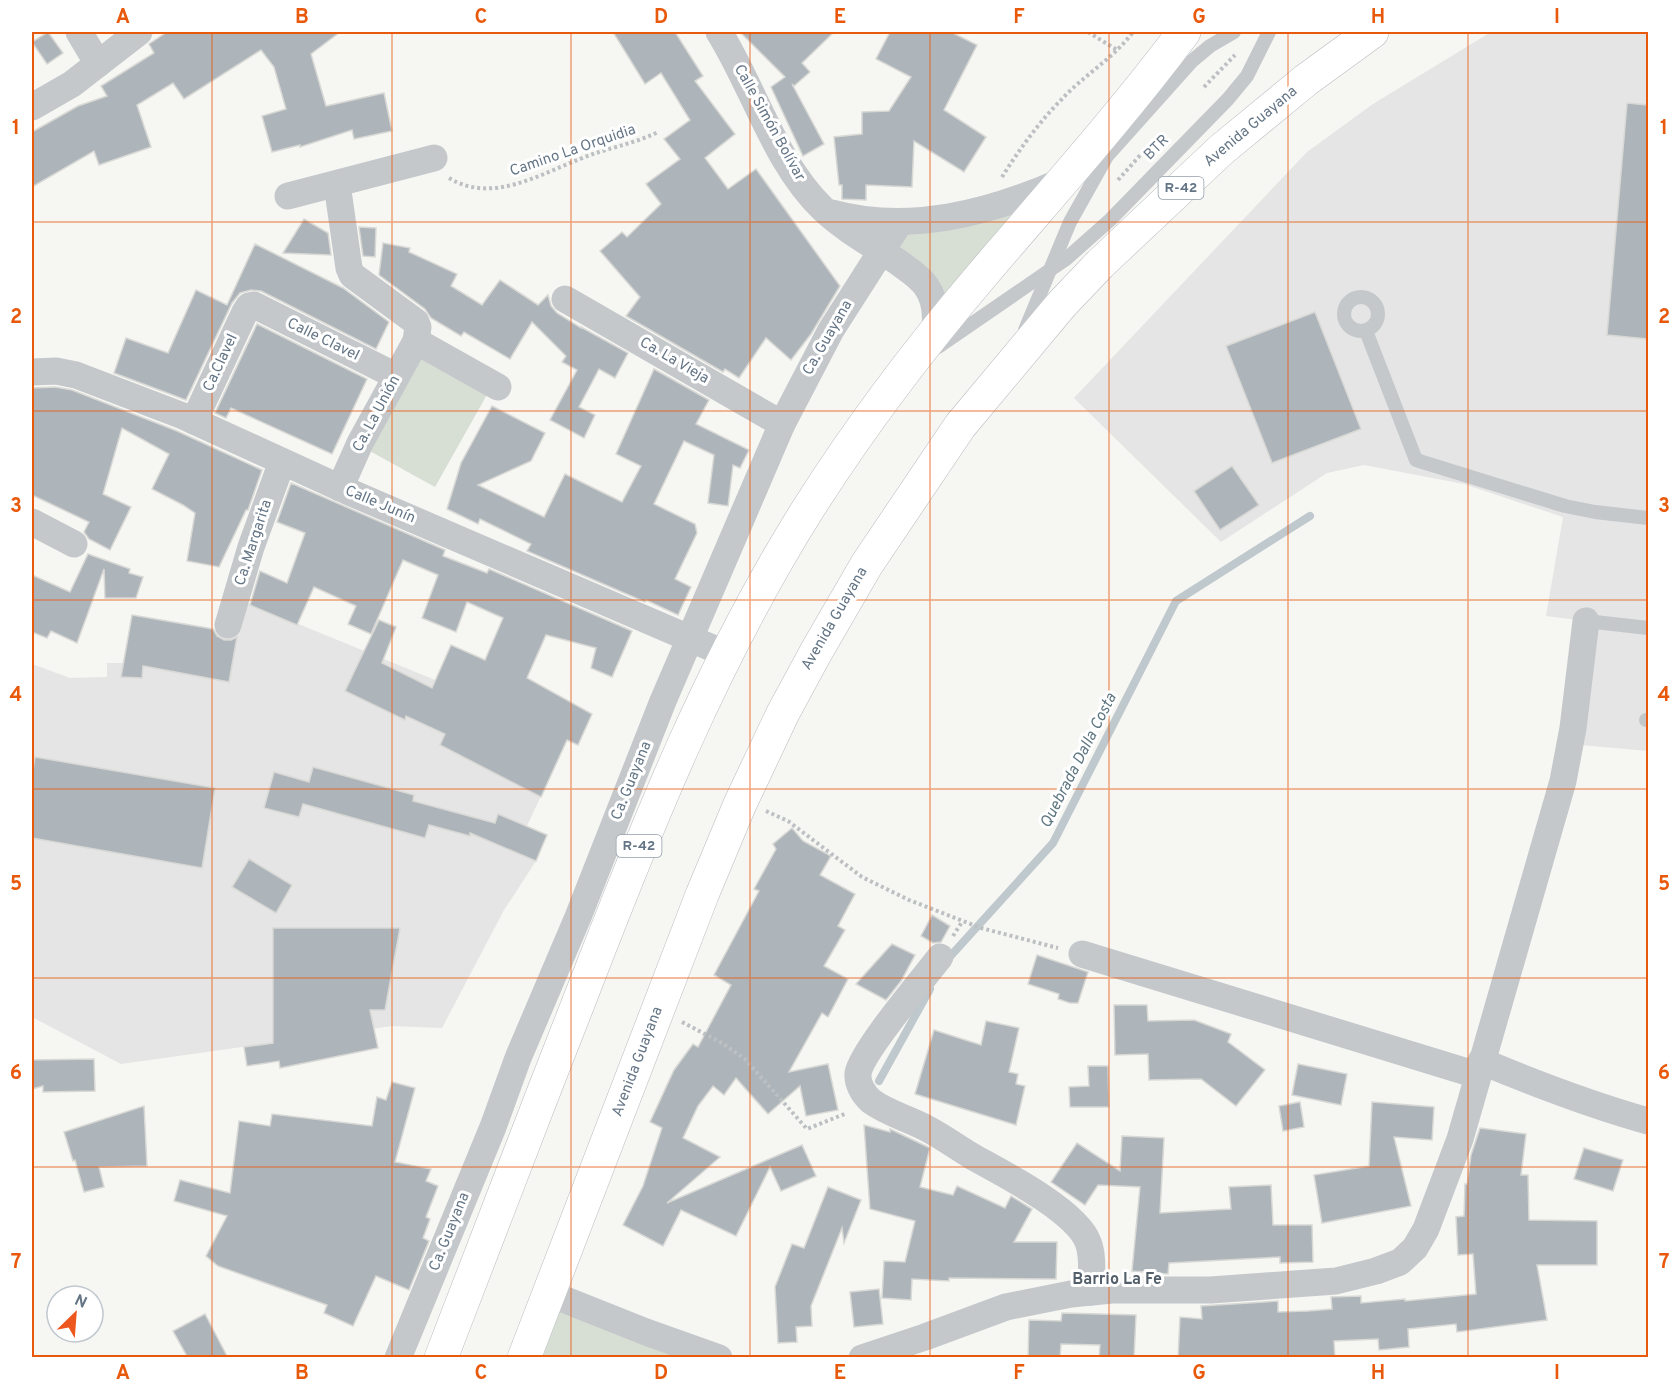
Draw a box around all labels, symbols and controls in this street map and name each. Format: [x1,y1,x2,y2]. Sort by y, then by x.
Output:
text: A [116,5,130,31]
text: B [295,5,309,31]
text: C [475,5,487,31]
text: D [654,5,668,31]
text: E [834,5,846,31]
text: F [1013,5,1025,31]
text: G [1192,5,1206,31]
text: H [1371,5,1385,31]
text: I [1554,5,1560,31]
street label: Calle Simón Bolívar [729,61,809,185]
street label: Avenida Guayana [1200,82,1302,172]
text: 1 [12,116,20,142]
text: 1 [1660,116,1668,142]
street label: Camino La Orquidia [508,121,638,181]
street label: BTR [1140,131,1174,165]
road number: R-42 [1158,177,1204,199]
street label: Ca. Guayana [799,297,857,379]
text: 2 [10,305,22,331]
text: 2 [1658,305,1670,331]
street label: Calle Clavel [284,314,362,366]
street label: Ca.Clavel [199,331,243,395]
street label: Ca. La Vieja [636,333,712,389]
street label: Ca. La Unión [349,373,405,455]
street label: Calle Junín [342,482,418,528]
text: 3 [10,494,22,520]
text: 3 [1658,494,1670,520]
street label: Ca. Margarita [231,498,277,588]
street label: Avenida Guayana [798,564,872,674]
text: 4 [10,683,22,709]
text: 4 [1658,683,1670,709]
water label: Quebrada Dalla Costa [1036,689,1122,832]
street label: Ca. Guayana [608,739,656,823]
road number: R-42 [616,835,662,857]
text: 5 [10,872,22,898]
text: 5 [1658,872,1670,898]
street label: Avenida Guayana [608,1004,668,1120]
text: 6 [10,1061,22,1087]
text: 6 [1658,1061,1670,1087]
street label: Ca. Guayana [426,1190,474,1274]
text: 7 [11,1250,21,1276]
text: 7 [1659,1250,1669,1276]
district label: Barrio La Fe [1072,1270,1162,1290]
north arrow [45,1284,105,1344]
text: N [71,1291,90,1314]
text: A [116,1361,130,1387]
text: B [295,1361,309,1387]
text: C [475,1361,487,1387]
text: D [654,1361,668,1387]
text: E [834,1361,846,1387]
text: F [1013,1361,1025,1387]
text: G [1192,1361,1206,1387]
text: H [1371,1361,1385,1387]
text: I [1554,1361,1560,1387]

